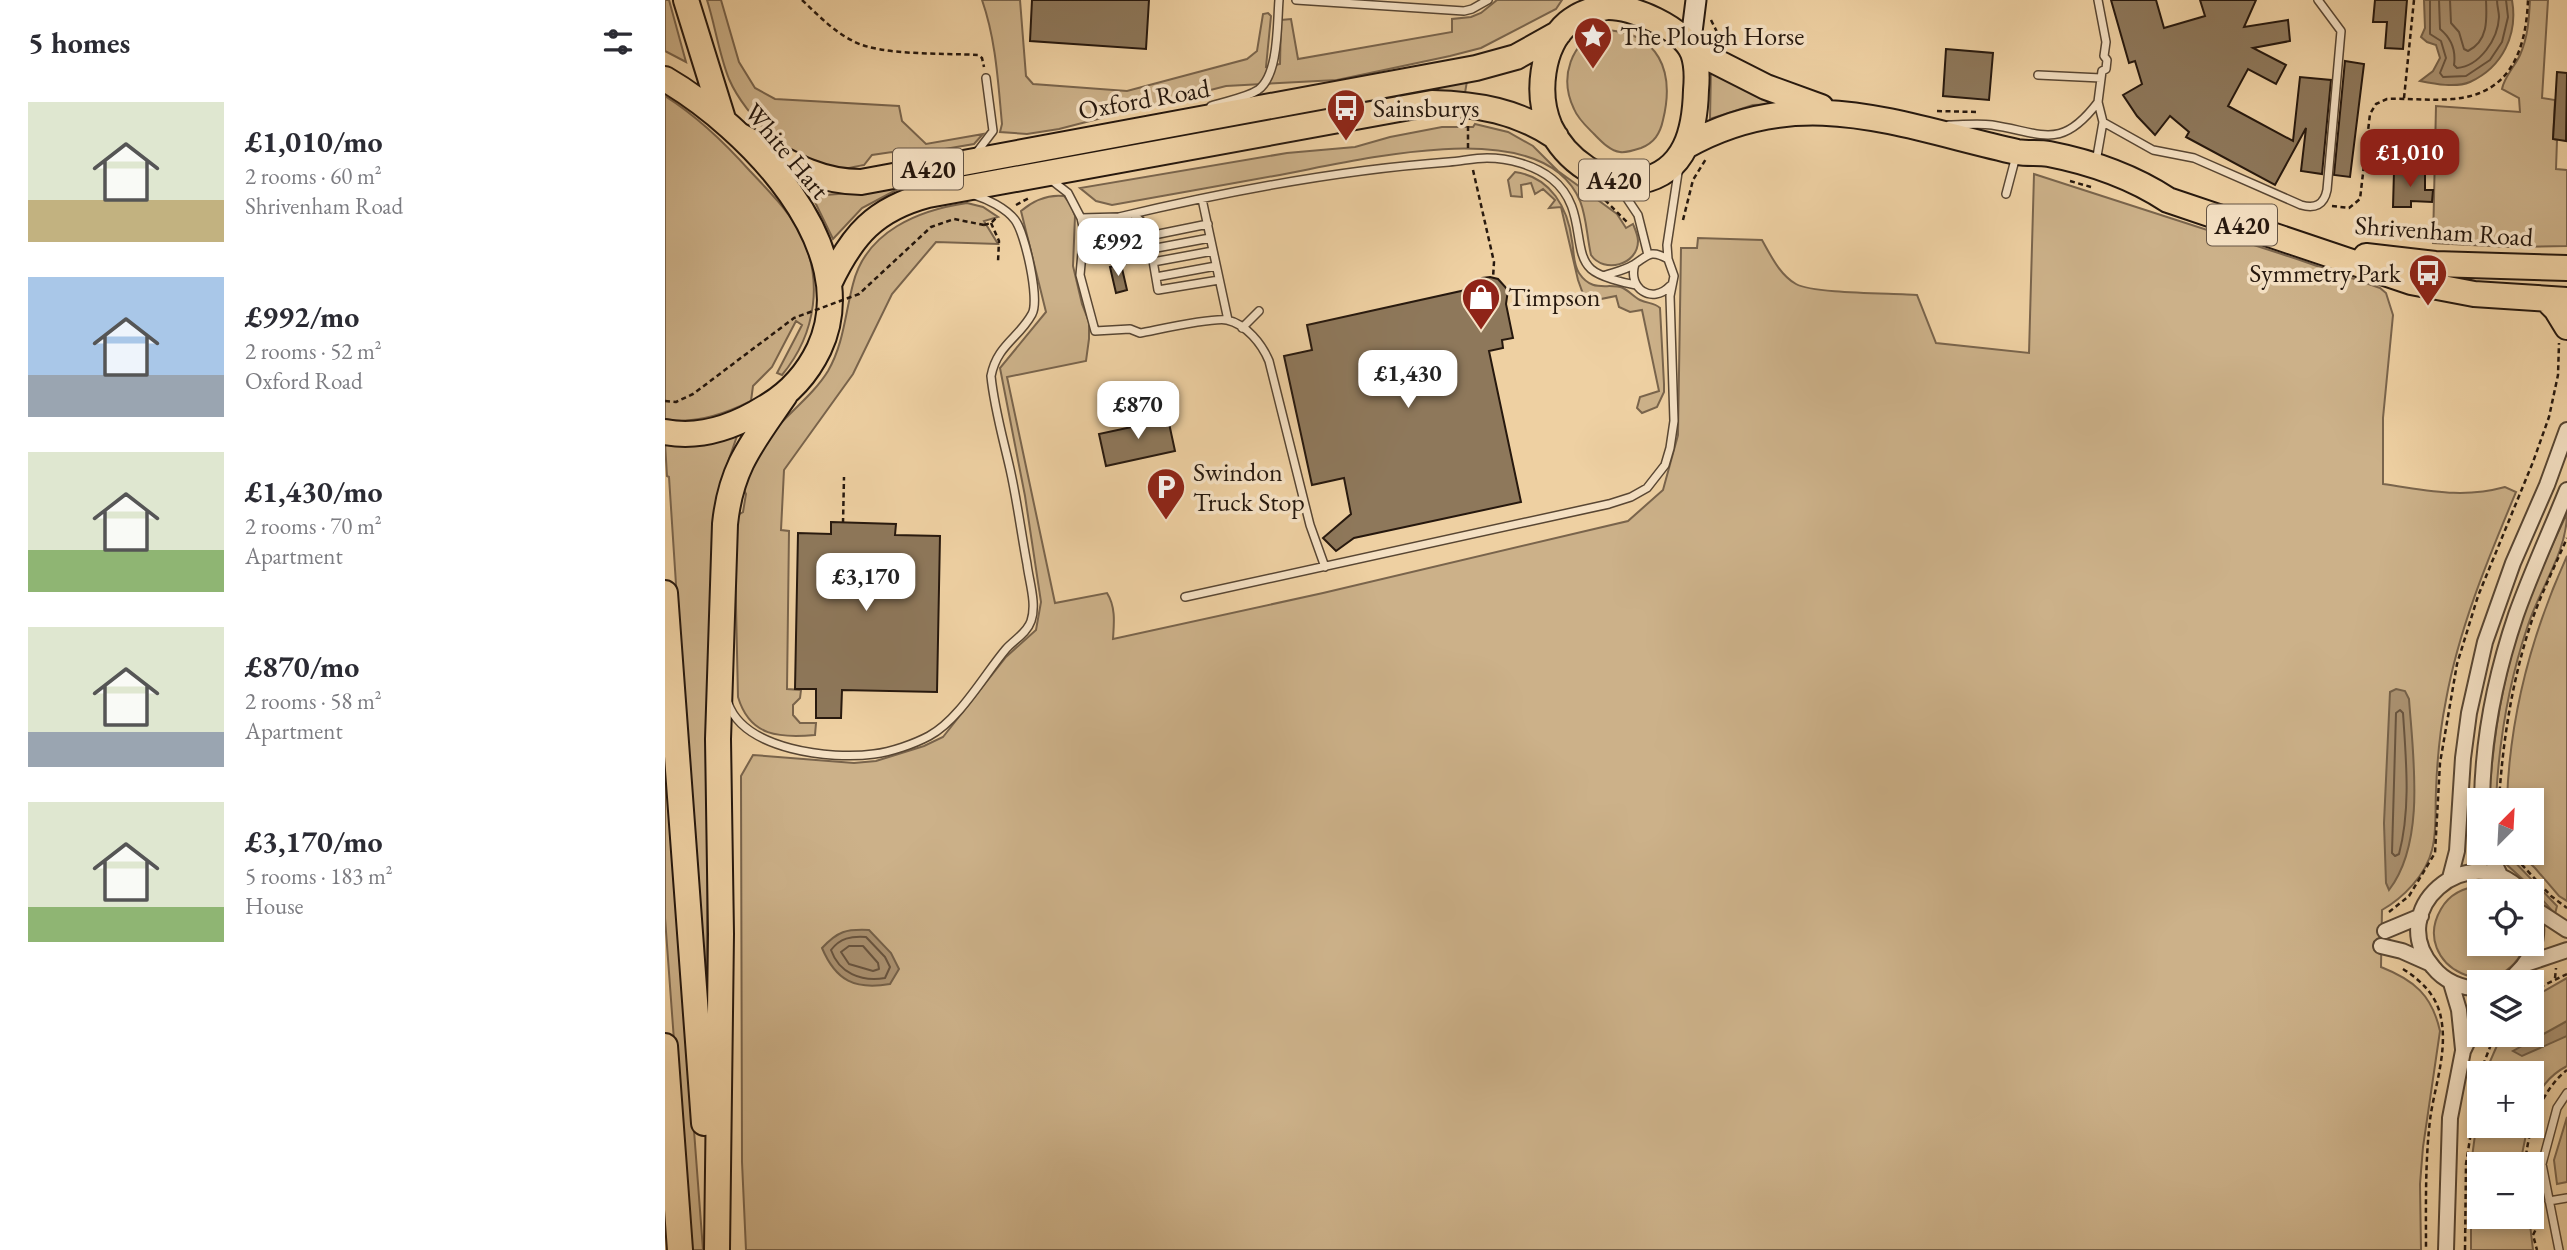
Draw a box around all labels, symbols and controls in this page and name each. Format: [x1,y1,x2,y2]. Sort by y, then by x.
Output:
place icon: The Plough Horse [1572,15,1614,70]
place label: The Plough Horse [1620,19,1804,53]
text: 5 homes [28,23,130,62]
icon: filters [599,23,637,61]
street label: Oxford Road [1076,71,1213,127]
bus stop icon: Sainsburys [1325,87,1367,142]
place label: Sainsburys [1373,91,1480,125]
street label: White Hart [737,96,837,206]
text: £1,010/mo [245,122,383,161]
icon: home [84,130,168,214]
pin: £1,010 [2353,130,2467,189]
text: £1,010 [2376,137,2444,167]
road number: A420 [893,148,963,190]
road number: A420 [1579,160,1649,200]
text: 2 rooms · 60 m² [245,161,382,191]
text: Shrivenham Road [245,191,403,221]
road number: A420 [2207,205,2277,246]
street label: Shrivenham Road [2354,208,2535,254]
pin: £992 [1077,218,1159,278]
text: £992 [1093,226,1143,256]
bus stop icon: Symmetry Park [2407,252,2449,307]
place label: Symmetry Park [2249,256,2402,290]
shop icon: Timpson [1460,276,1502,331]
place label: Timpson [1508,280,1601,314]
text: £992/mo [245,297,359,336]
icon: home [84,305,168,389]
text: 2 rooms · 52 m² [245,336,382,366]
pin: £1,430 [1351,350,1465,410]
text: £1,430 [1374,358,1442,388]
text: Oxford Road [245,366,363,396]
pin: £870 [1097,382,1179,441]
text: £870 [1113,389,1163,419]
place label: Swindon Truck Stop [1193,455,1305,519]
parking icon: Swindon Truck Stop [1145,466,1187,521]
text: £1,430/mo [245,472,383,511]
icon: home [84,480,168,564]
text: 2 rooms · 70 m² [245,511,382,541]
text: Apartment [245,541,343,571]
pin: £3,170 [809,554,923,613]
text: £3,170 [832,561,900,591]
text: £870/mo [245,647,359,686]
icon: home [84,655,168,739]
text: 2 rooms · 58 m² [245,686,382,716]
text: Apartment [245,716,343,746]
north arrow [2467,788,2545,864]
map controls [2467,788,2544,1229]
text: £3,170/mo [245,822,383,861]
icon: home [84,830,168,914]
text: 5 rooms · 183 m² [245,861,393,891]
button: locate [2467,879,2544,956]
text: House [245,891,304,921]
button: layers [2467,970,2544,1047]
button: + [2467,1061,2544,1138]
button: − [2467,1152,2544,1229]

